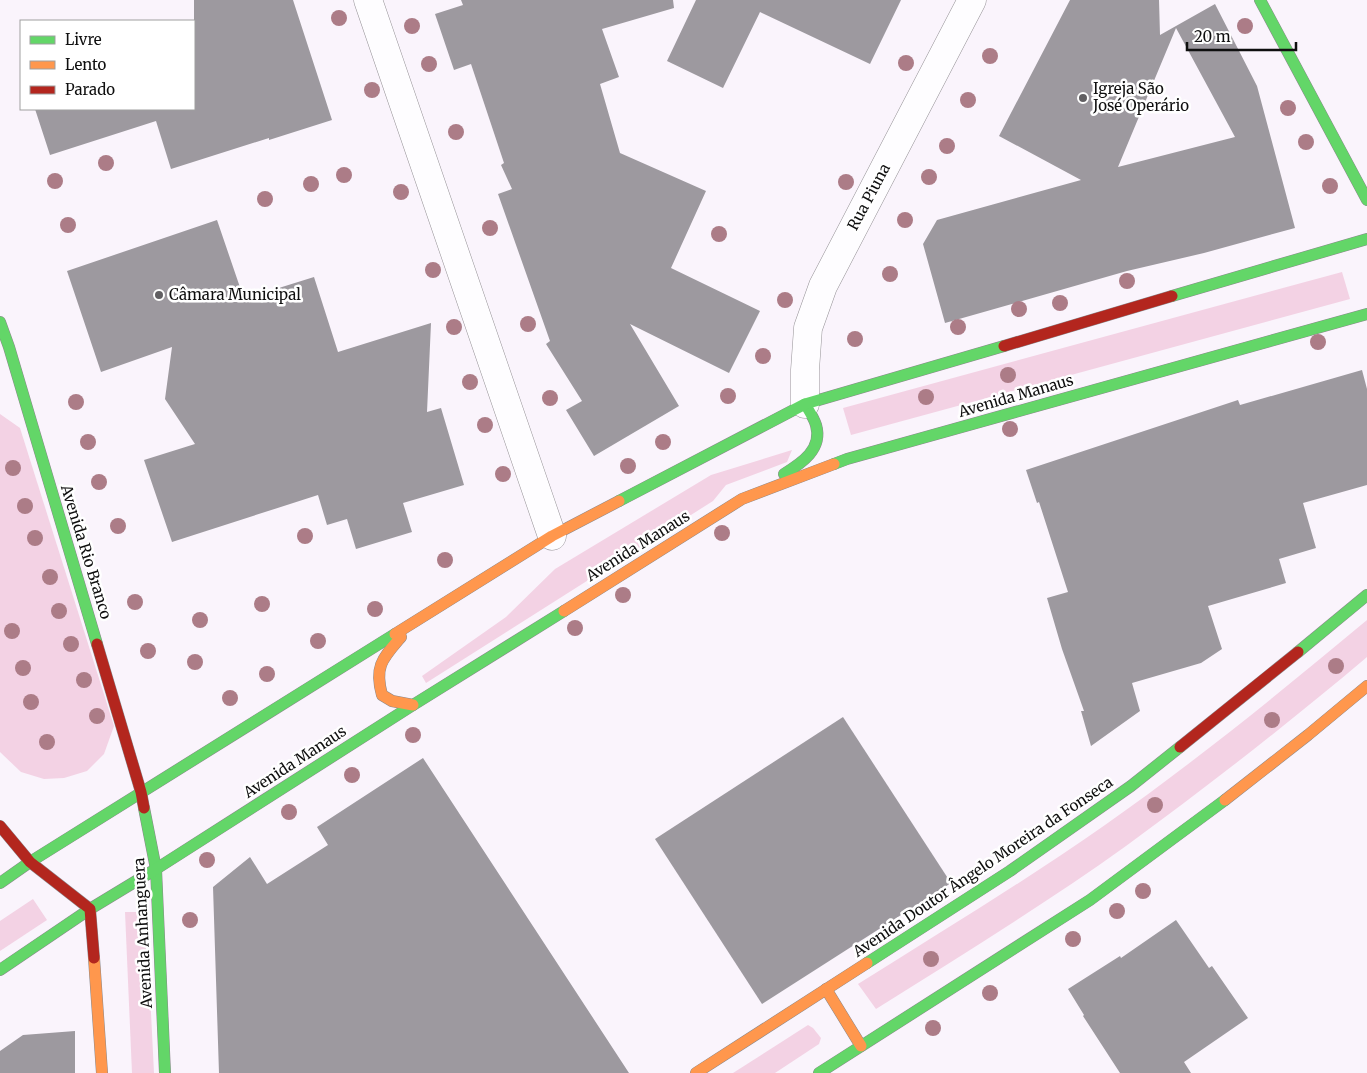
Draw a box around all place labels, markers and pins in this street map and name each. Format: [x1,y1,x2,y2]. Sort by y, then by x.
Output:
place label: Igreja São José Operário [1092,79,1189,115]
marker: Igreja São José Operário [1077,92,1089,104]
place label: Câmara Municipal [169,285,301,304]
marker: Câmara Municipal [153,289,165,301]

